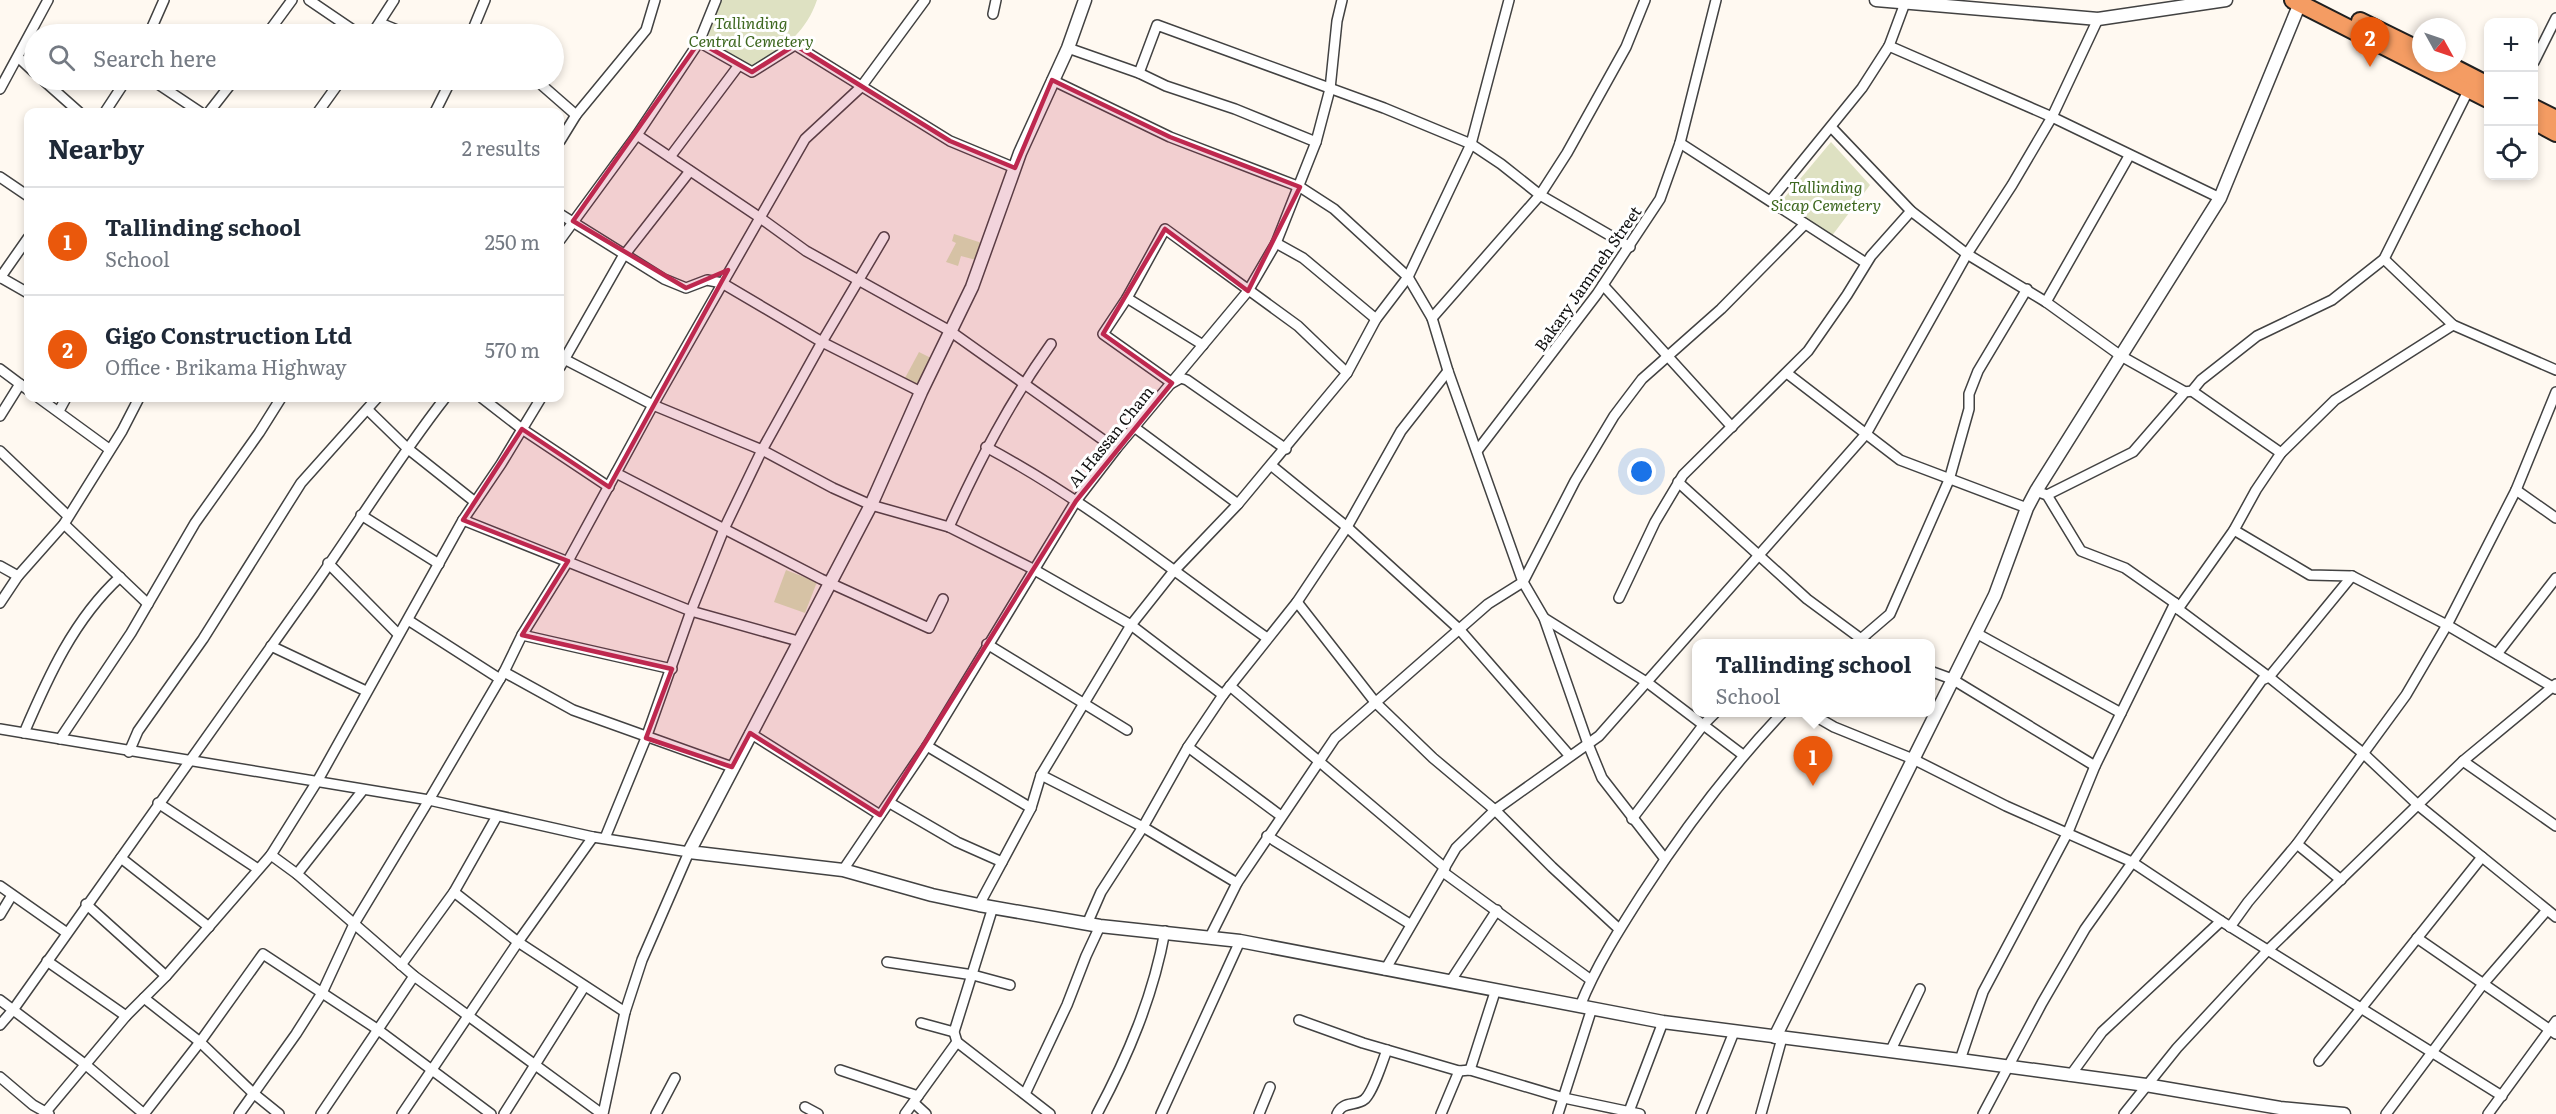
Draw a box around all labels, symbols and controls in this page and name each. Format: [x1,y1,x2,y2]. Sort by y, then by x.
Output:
park label: Tallinding Central Cemetery [688,10,814,52]
pin: 2 [2350,17,2390,67]
north arrow [2412,18,2466,72]
map controls [2484,18,2538,180]
button: + [2484,18,2538,72]
search box [24,24,564,90]
icon: search [45,41,78,74]
text: Search here [93,41,216,74]
button: − [2484,72,2538,126]
button: locate [2484,126,2538,180]
text: Nearby [48,128,144,167]
text: 2 results [462,132,540,162]
park label: Tallinding Sicap Cemetery [1771,174,1881,216]
street label: Bakary Jammeh Street [1528,200,1647,356]
text: Tallinding school [105,210,301,243]
text: 1 [63,226,72,256]
text: 250 m [485,226,540,256]
text: School [105,243,170,273]
text: Gigo Construction Ltd [105,318,352,351]
text: 2 [62,334,73,364]
text: 570 m [485,334,540,364]
text: Office · Brikama Highway [105,351,346,381]
street label: Al Hassan Cham [1061,380,1159,492]
your location [1627,457,1656,486]
popup [1692,639,1935,717]
text: Tallinding school [1716,647,1911,680]
text: School [1716,680,1780,710]
pin: 1 [1794,736,1832,786]

